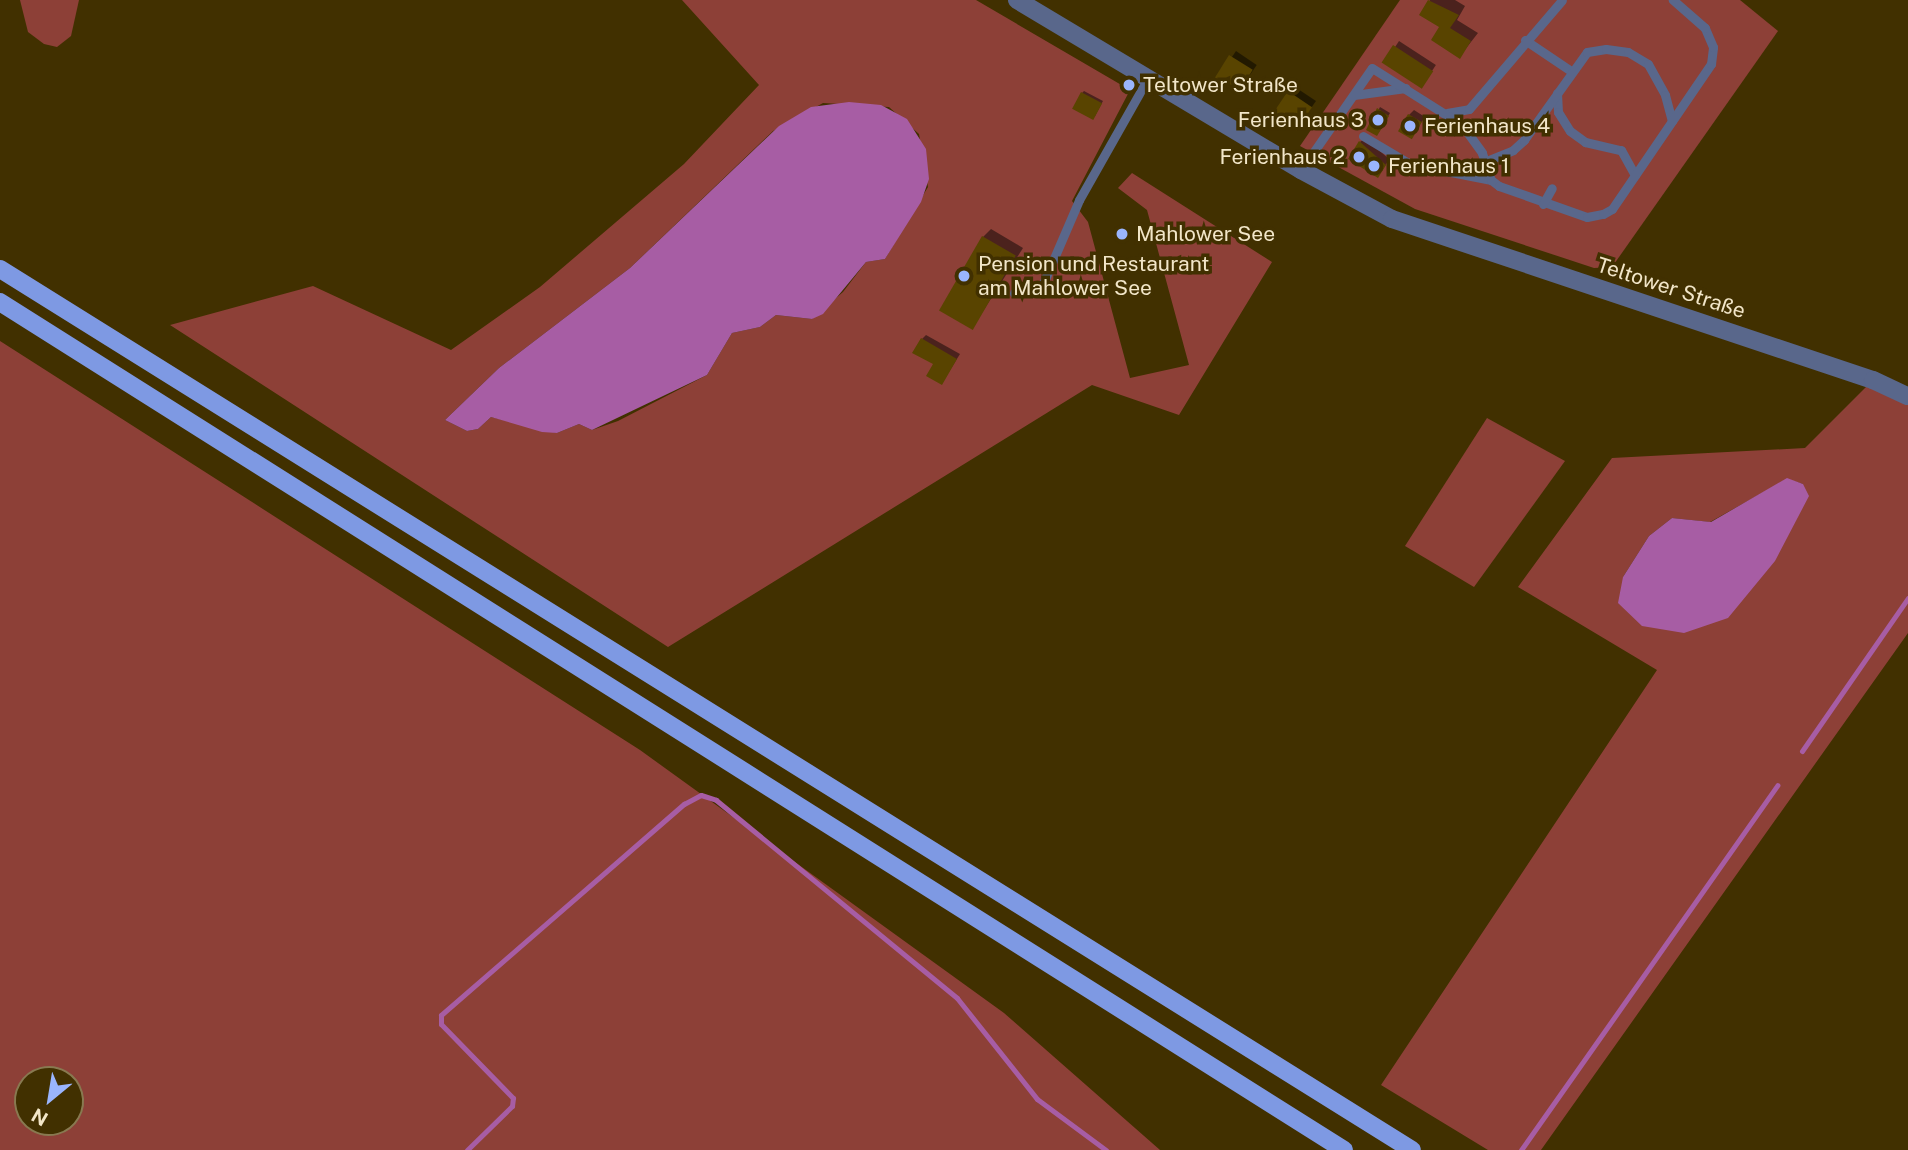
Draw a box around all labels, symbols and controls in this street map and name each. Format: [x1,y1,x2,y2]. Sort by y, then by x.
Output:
place label: Teltower Straße [1143,72,1298,98]
marker: Teltower Straße [1121,77,1137,93]
place label: Ferienhaus 3 [1238,107,1364,133]
marker: Ferienhaus 3 [1370,112,1386,128]
place label: Ferienhaus 4 [1424,113,1550,139]
marker: Ferienhaus 4 [1402,118,1418,134]
place label: Ferienhaus 2 [1219,144,1345,170]
marker: Ferienhaus 2 [1351,149,1367,165]
place label: Ferienhaus 1 [1388,153,1510,179]
marker: Ferienhaus 1 [1366,158,1382,174]
place label: Mahlower See [1136,221,1275,247]
marker: Mahlower See [1114,226,1130,242]
place label: Pension und Restaurant am Mahlower See [978,251,1209,301]
street label: Teltower Straße [1593,252,1749,324]
marker: Pension und Restaurant am Mahlower See [956,268,972,284]
north arrow [14,1066,84,1136]
text: N [28,1104,51,1131]

